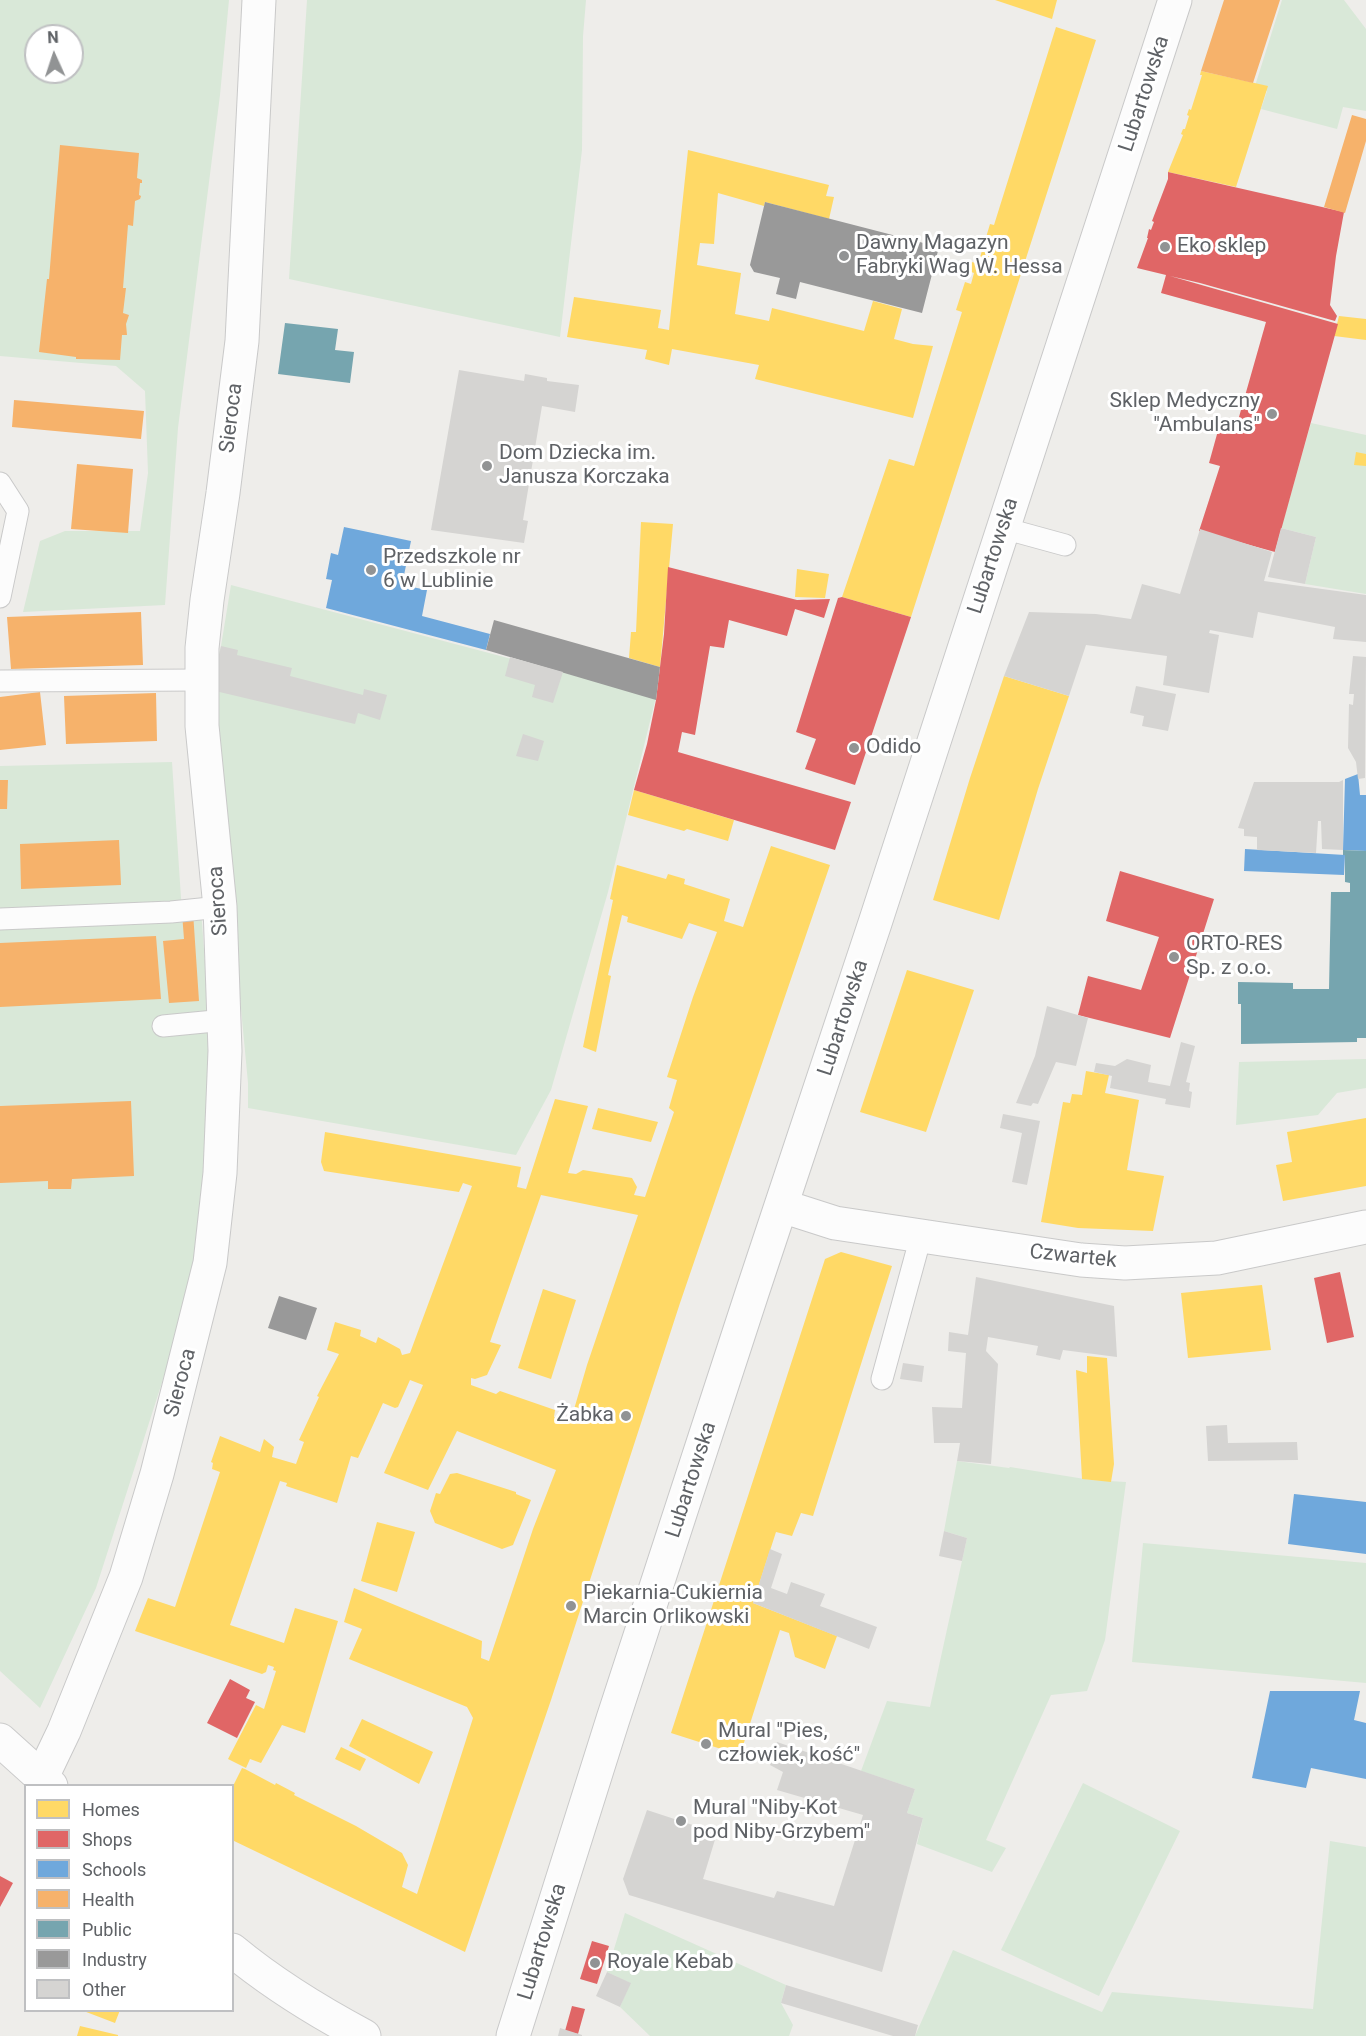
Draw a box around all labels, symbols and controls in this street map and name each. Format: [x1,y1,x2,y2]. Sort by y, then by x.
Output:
north arrow [24,24,84,84]
text: N [47,28,59,47]
street label: Lubartowska [1114,33,1176,155]
place label: Dawny Magazyn Fabryki Wag W. Hessa [856,231,1063,281]
place label: Eko sklep [1177,234,1266,260]
marker: Eko sklep [1158,240,1172,254]
marker: Dawny Magazyn Fabryki Wag W. Hessa [837,249,851,263]
street label: Sieroca [215,382,249,454]
place label: Sklep Medyczny "Ambulans" [1110,389,1260,439]
marker: Sklep Medyczny "Ambulans" [1265,407,1279,421]
place label: Dom Dziecka im. Janusza Korczaka [499,441,670,491]
marker: Dom Dziecka im. Janusza Korczaka [480,459,494,473]
street label: Lubartowska [963,495,1025,617]
place label: Przedszkole nr 6 w Lublinie [383,545,521,595]
marker: Przedszkole nr 6 w Lublinie [364,563,378,577]
place label: Odido [866,735,921,761]
marker: Odido [847,741,861,755]
street label: Sieroca [204,865,234,937]
place label: ORTO-RES Sp. z o.o. [1186,932,1282,982]
marker: ORTO-RES Sp. z o.o. [1167,950,1181,964]
street label: Lubartowska [813,957,875,1079]
street label: Czwartek [1028,1240,1118,1274]
street label: Sieroca [160,1346,202,1420]
place label: Żabka [556,1403,614,1429]
marker: Żabka [619,1409,633,1423]
street label: Lubartowska [661,1419,723,1541]
place label: Piekarnia-Cukiernia Marcin Orlikowski [583,1581,763,1631]
marker: Piekarnia-Cukiernia Marcin Orlikowski [564,1599,578,1613]
place label: Mural "Pies, człowiek, kość" [718,1719,860,1769]
marker: Mural "Pies, człowiek, kość" [699,1737,713,1751]
legend [24,1784,234,2012]
place label: Mural "Niby-Kot pod Niby-Grzybem" [693,1796,870,1846]
text: Homes [82,1799,140,1820]
marker: Mural "Niby-Kot pod Niby-Grzybem" [674,1814,688,1828]
text: Shops [82,1829,132,1850]
text: Schools [82,1859,146,1880]
street label: Lubartowska [513,1881,573,2003]
text: Health [82,1889,134,1910]
text: Public [82,1919,132,1940]
text: Industry [82,1949,147,1970]
place label: Royale Kebab [607,1950,733,1976]
marker: Royale Kebab [588,1956,602,1970]
text: Other [82,1979,126,2000]

